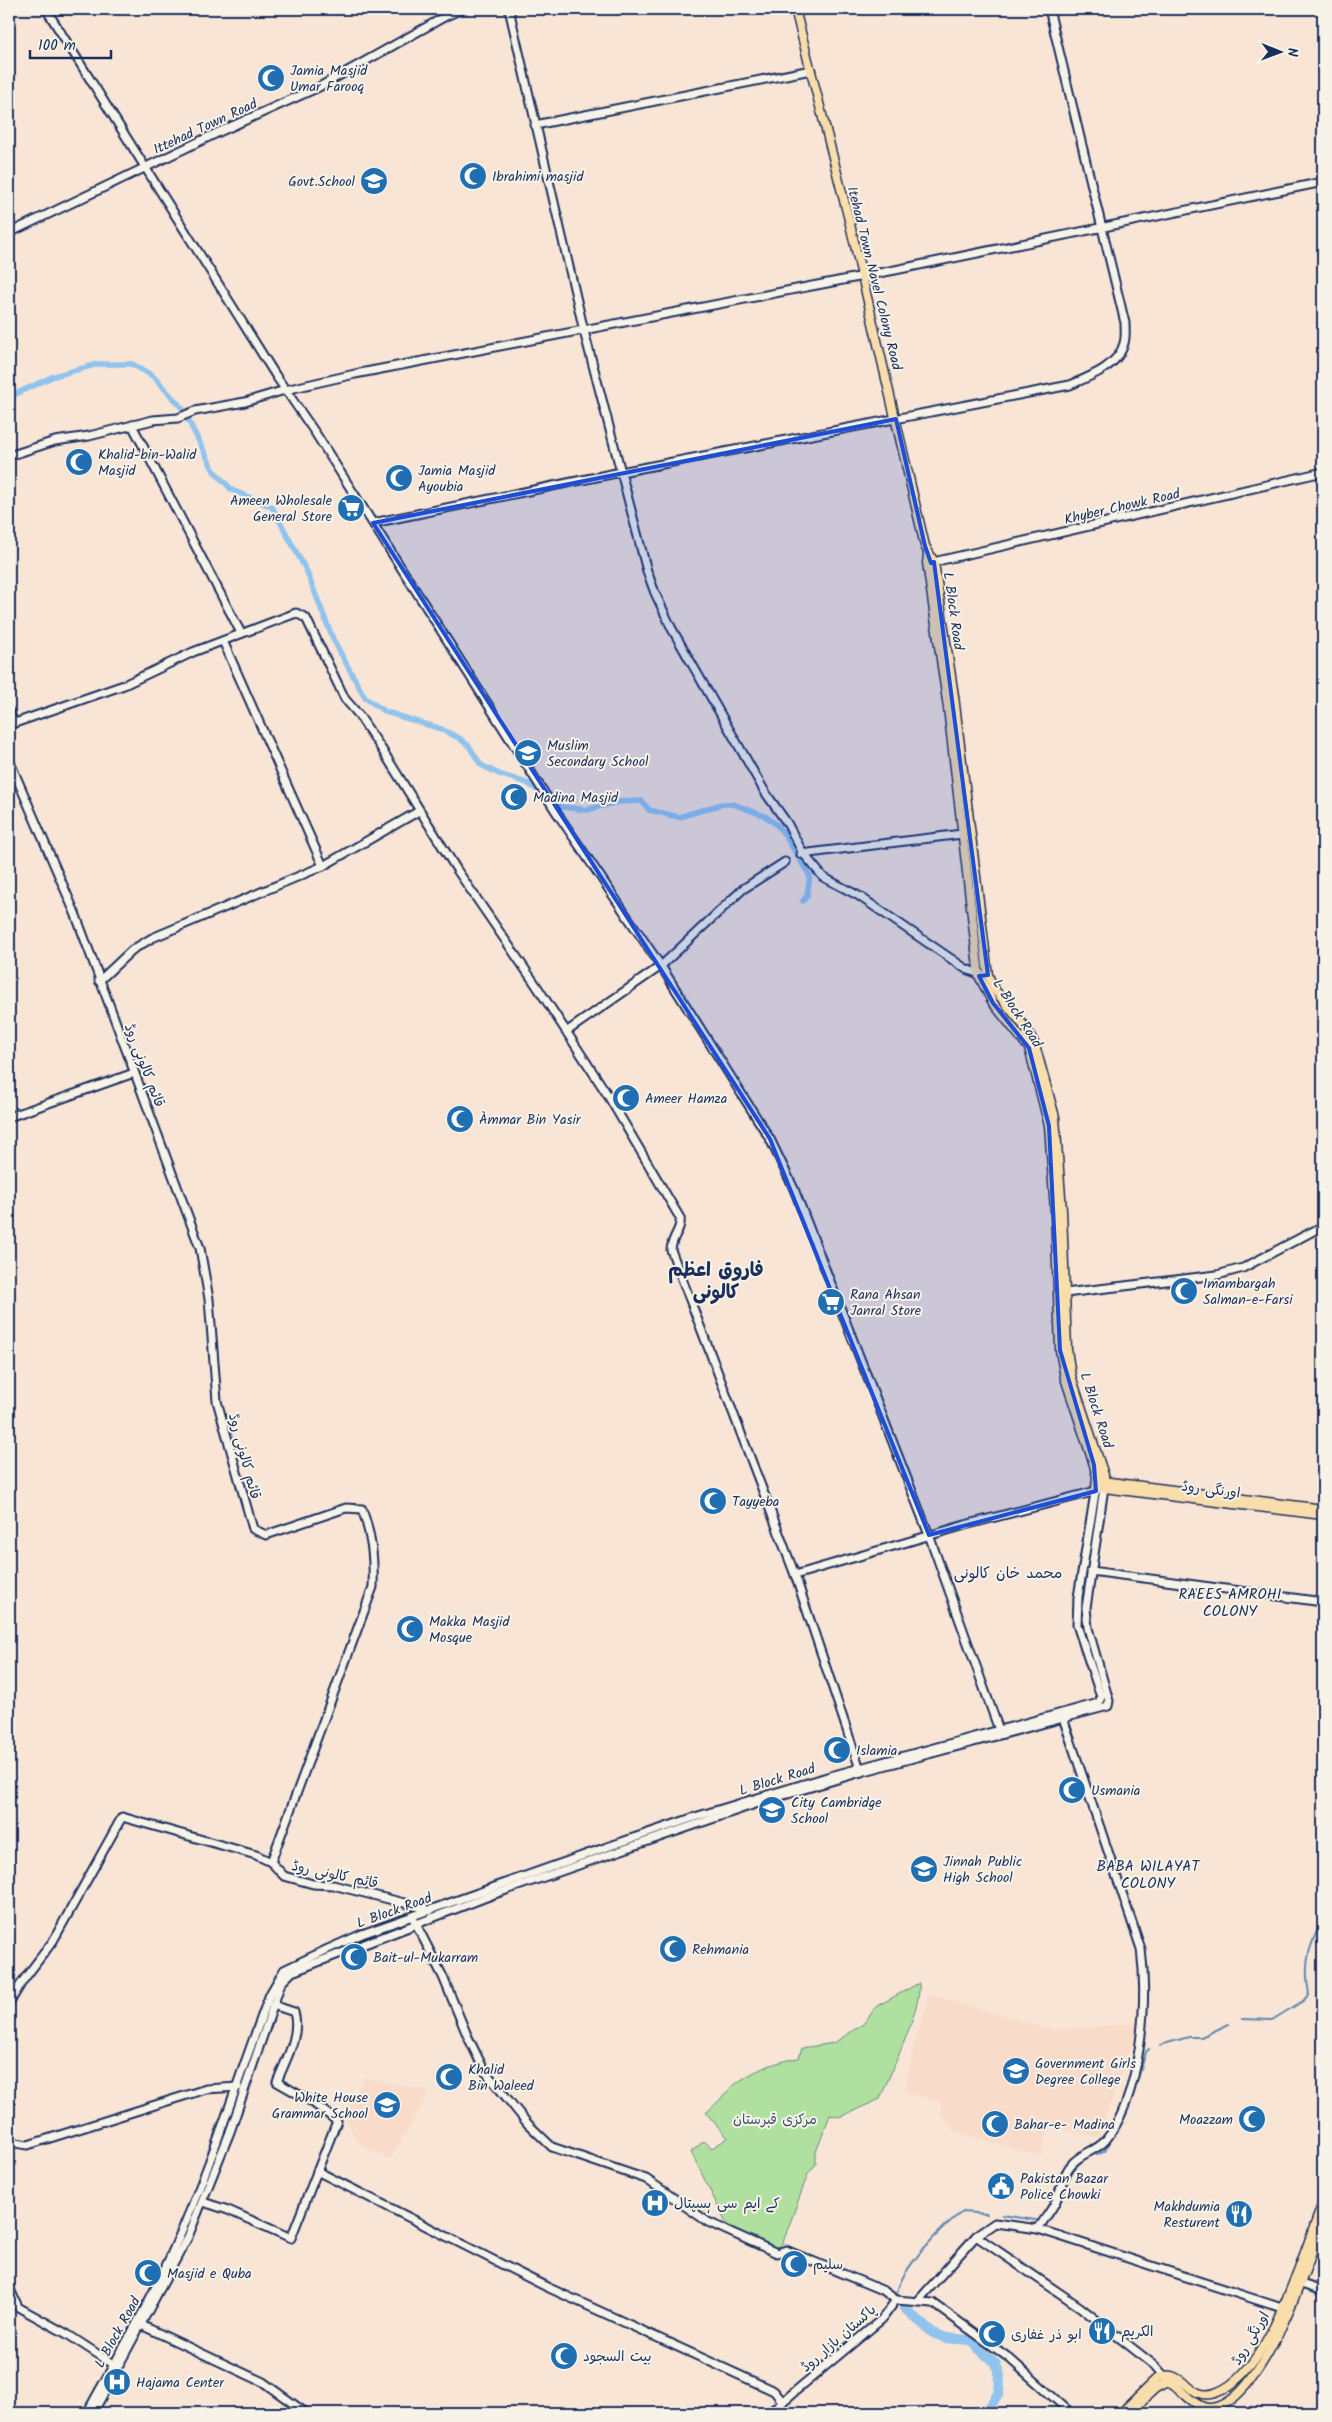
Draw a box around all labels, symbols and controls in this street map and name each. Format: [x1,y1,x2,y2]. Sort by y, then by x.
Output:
scale bar [30,28,111,60]
north arrow [1254,28,1304,78]
text: 100 m [38,34,76,58]
text: N [1281,48,1303,57]
place label: Jamia Masjid Umar Farooq [290,60,368,98]
mosque icon: Jamia Masjid Umar Farooq [256,63,286,93]
street label: Ittehad Town Road [150,93,262,161]
mosque icon: Ibrahimi masjid [458,161,488,191]
school or university icon: Govt.School [359,166,389,196]
place label: Ibrahimi masjid [492,166,584,188]
place label: Govt.School [288,171,356,193]
street label: Itehad Town Navel Colony Road [841,184,908,373]
place label: Khalid-bin-Walid Masjid [98,444,197,482]
mosque icon: Khalid-bin-Walid Masjid [64,447,94,477]
place label: Jamia Masjid Ayoubia [418,460,496,498]
mosque icon: Jamia Masjid Ayoubia [384,463,414,493]
street label: Khyber Chowk Road [1062,483,1183,531]
place label: Ameen Wholesale General Store [230,490,333,528]
supermarket icon: Ameen Wholesale General Store [336,493,366,523]
street label: L Block Road [937,571,970,653]
place label: Muslim Secondary School [547,735,649,773]
school or university icon: Muslim Secondary School [513,738,543,768]
mosque icon: Madina Masjid [499,782,529,812]
place label: Madina Masjid [533,787,619,809]
street label: L Block Road [987,975,1048,1053]
street label: قائم کالونی روڈ [118,1020,170,1110]
mosque icon: Ameer Hamza [611,1083,641,1113]
place label: Ameer Hamza [645,1088,727,1110]
mosque icon: Àmmar Bin Yasir [445,1104,475,1134]
place label: Àmmar Bin Yasir [479,1109,582,1131]
district label: فاروق اعظم کالونی [668,1256,764,1308]
place label: Imambargah Salman-e-Farsi [1203,1273,1293,1311]
mosque icon: Imambargah Salman-e-Farsi [1169,1276,1199,1306]
place label: Rana Ahsan Janral Store [850,1284,922,1322]
supermarket icon: Rana Ahsan Janral Store [816,1287,846,1317]
street label: L Block Road [1073,1370,1119,1452]
street label: قائم کالونی روڈ [222,1411,266,1502]
street label: اورنگی روڈ [1180,1475,1242,1505]
mosque icon: Tayyeba [698,1486,728,1516]
place label: Tayyeba [732,1491,779,1513]
district label: محمد خان کالونی [954,1562,1062,1586]
district label: RAEES AMROHI COLONY [1178,1583,1282,1624]
place label: Makka Masjid Mosque [429,1611,510,1649]
mosque icon: Makka Masjid Mosque [395,1614,425,1644]
mosque icon: Islamia [822,1735,852,1765]
place label: Islamia [856,1740,897,1762]
street label: L Block Road [737,1758,819,1802]
mosque icon: Usmania [1057,1775,1087,1805]
place label: Usmania [1091,1780,1140,1802]
place label: City Cambridge School [791,1792,882,1830]
school or university icon: City Cambridge School [757,1795,787,1825]
place label: Jinnah Public High School [943,1851,1022,1889]
school or university icon: Jinnah Public High School [909,1854,939,1884]
street label: قائم کالونی روڈ [289,1855,380,1895]
district label: BABA WILAYAT COLONY [1097,1855,1201,1896]
street label: L Block Road [354,1887,436,1935]
mosque icon: Rehmania [658,1934,688,1964]
place label: Rehmania [692,1939,749,1961]
mosque icon: Bait-ul-Mukarram [339,1942,369,1972]
place label: Bait-ul-Mukarram [373,1947,478,1969]
place label: Government Girls Degree College [1035,2053,1136,2091]
school or university icon: Government Girls Degree College [1001,2056,1031,2086]
place label: Khalid Bin Waleed [468,2059,535,2097]
mosque icon: Khalid Bin Waleed [434,2062,464,2092]
place label: White House Grammar School [272,2087,369,2125]
school or university icon: White House Grammar School [372,2090,402,2120]
mosque icon: Moazzam [1237,2104,1267,2134]
park label: مرکزی قبرستان [733,2109,817,2131]
mosque icon: Bahar-e- Madina [980,2109,1010,2139]
place label: Moazzam [1179,2109,1233,2131]
place label: Bahar-e- Madina [1014,2114,1115,2136]
place label: Pakistan Bazar Police Chowki [1020,2168,1109,2206]
public building icon: Pakistan Bazar Police Chowki [986,2171,1016,2201]
hospital icon: کے ایم سی ہسپتال [640,2188,670,2218]
place label: کے ایم سی ہسپتال [674,2193,780,2215]
place label: Makhdumia Resturent [1154,2196,1221,2234]
restaurant icon: Makhdumia Resturent [1224,2199,1254,2229]
mosque icon: سلیم [779,2249,809,2279]
place label: سلیم [813,2254,843,2276]
mosque icon: Masjid e Quba [133,2258,163,2288]
place label: Masjid e Quba [167,2263,252,2285]
street label: L Block Road [89,2292,147,2372]
street label: پاکستان بازار روڈ [796,2300,881,2378]
street label: اورنگی روڈ [1226,2308,1275,2369]
restaurant icon: الکریم [1087,2316,1117,2346]
mosque icon: ابو ذر غفاری [977,2319,1007,2349]
place label: الکریم [1121,2321,1153,2343]
place label: ابو ذر غفاری [1011,2324,1082,2346]
mosque icon: بیت السجود [549,2341,579,2371]
place label: بیت السجود [583,2346,652,2368]
hospital icon: Hajama Center [102,2367,132,2397]
place label: Hajama Center [136,2372,225,2394]

